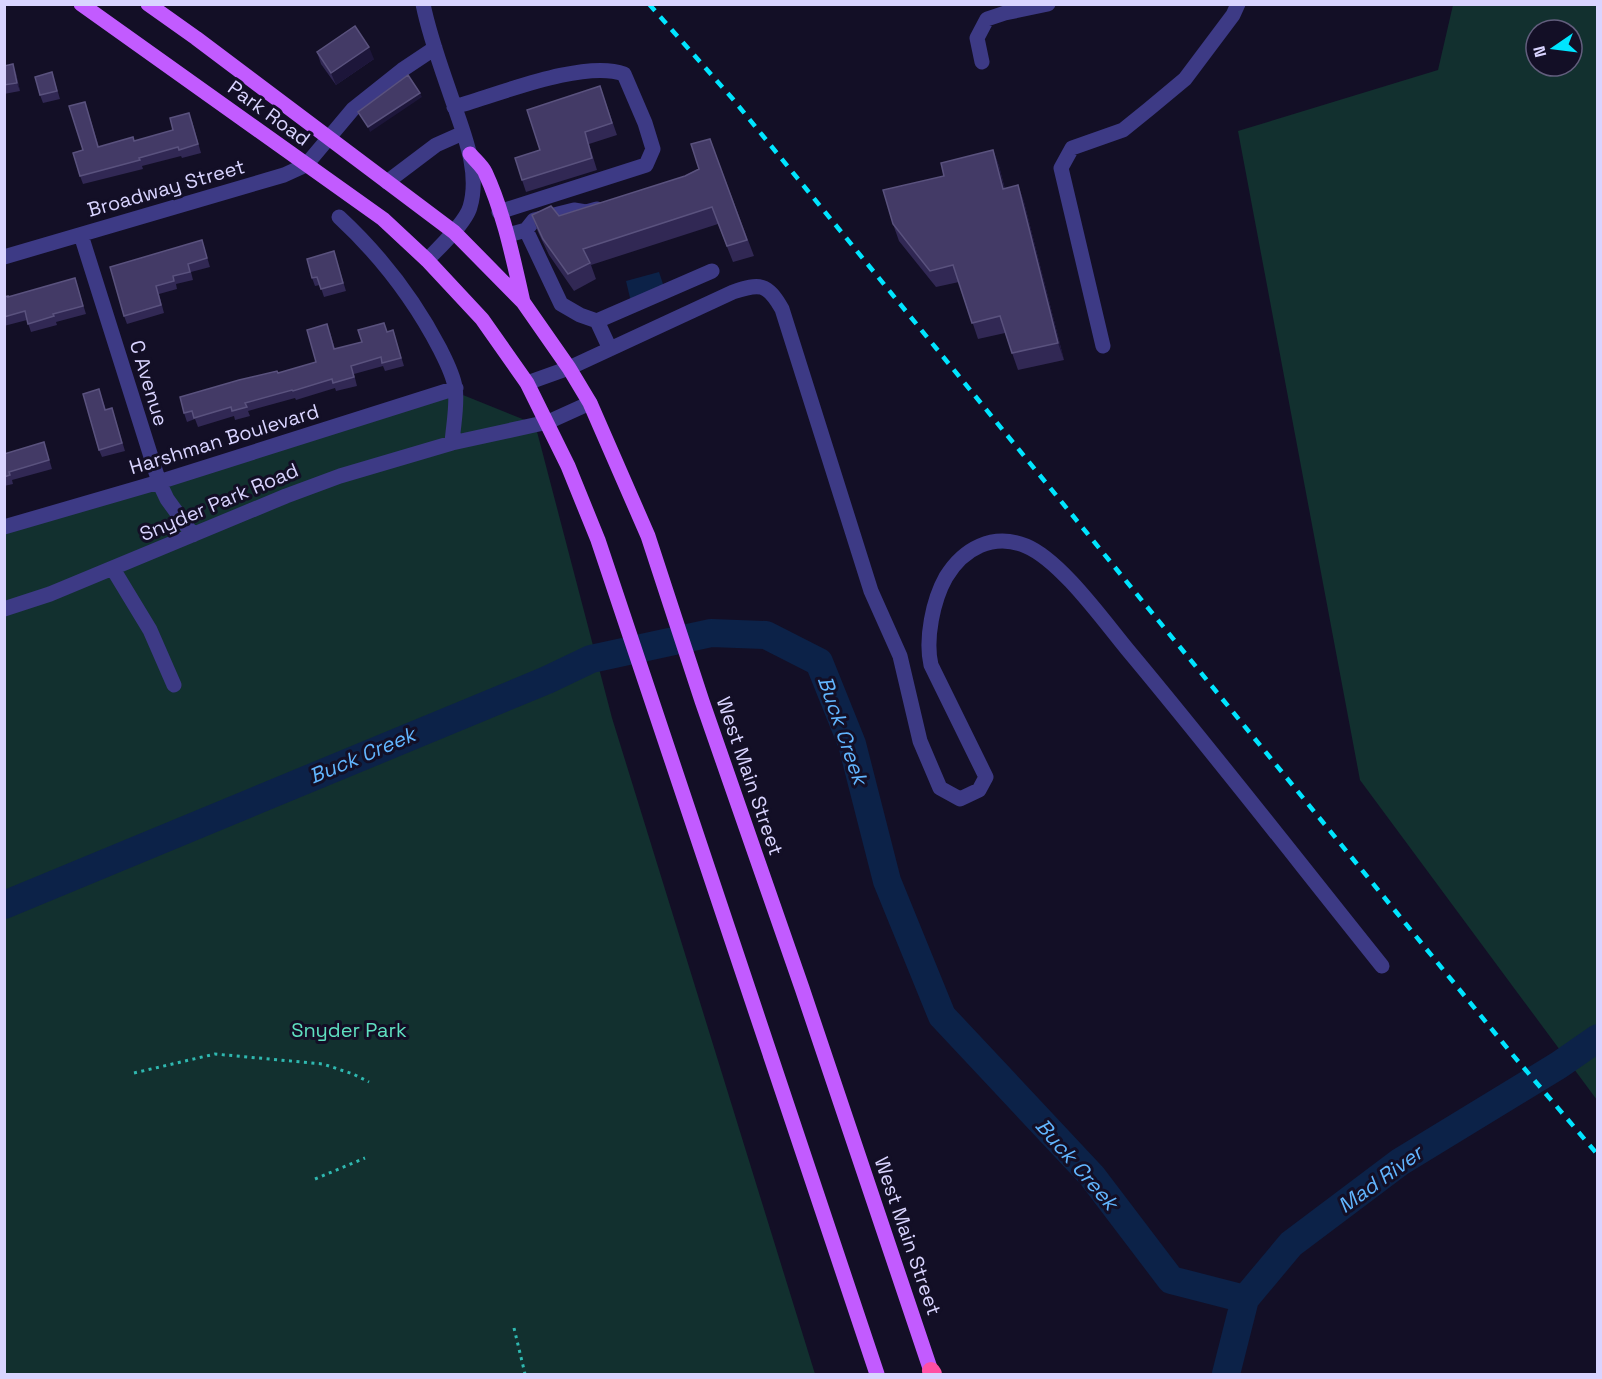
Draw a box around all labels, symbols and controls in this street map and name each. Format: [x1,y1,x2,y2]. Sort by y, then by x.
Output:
north arrow [1524,18,1584,78]
text: N [1528,44,1551,59]
street label: Park Road [223,74,315,152]
street label: Broadway Street [84,153,248,223]
street label: C Avenue [124,337,174,429]
street label: Harshman Boulevard [126,398,322,480]
street label: Snyder Park Road [136,457,302,547]
water label: Buck Creek [812,672,875,790]
street label: West Main Street [711,693,789,859]
water label: Buck Creek [305,719,422,790]
park label: Snyder Park [291,1017,407,1043]
water label: Buck Creek [1030,1112,1126,1218]
water label: Mad River [1332,1138,1429,1219]
street label: West Main Street [869,1153,947,1319]

